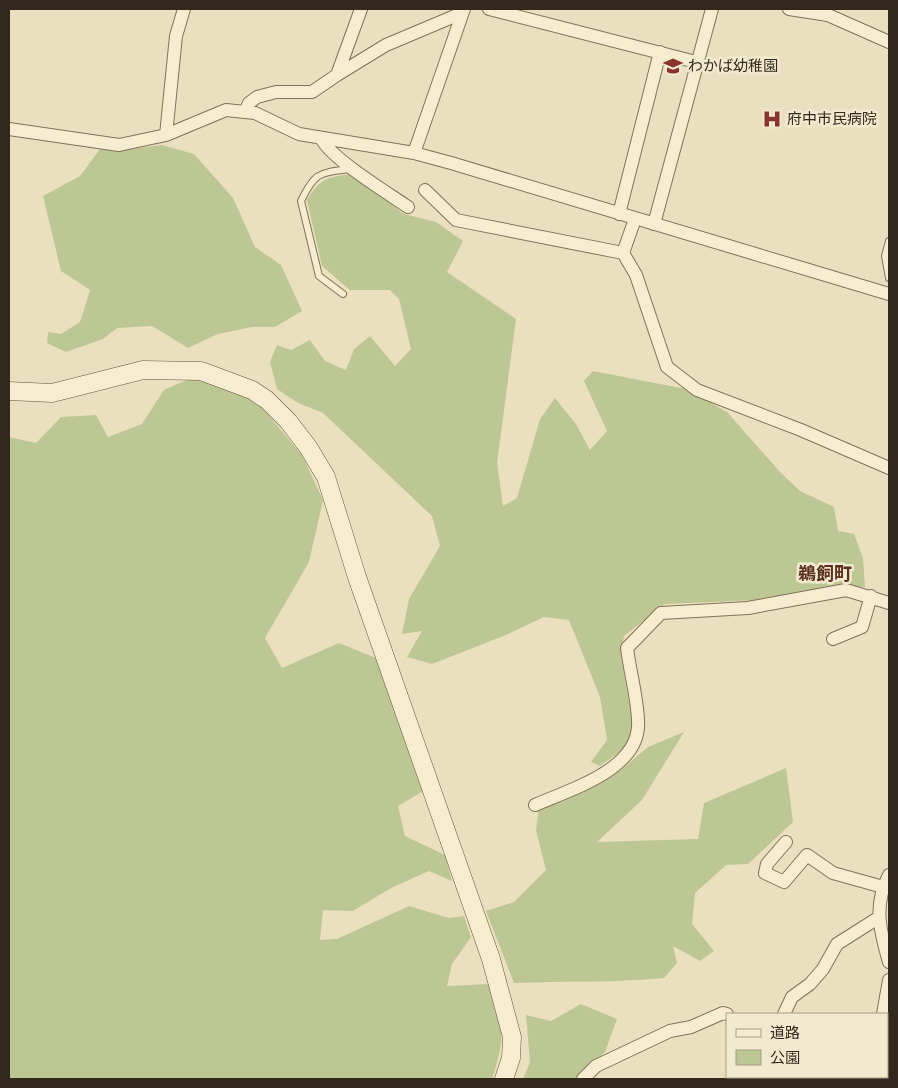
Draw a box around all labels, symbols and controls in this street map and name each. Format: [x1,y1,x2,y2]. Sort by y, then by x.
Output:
school or university icon: わかば幼稚園 [662,55,684,77]
place label: わかば幼稚園 [688,57,778,75]
hospital icon: 府中市民病院 [761,108,783,130]
place label: 府中市民病院 [787,110,877,128]
district label: 鵜飼町 [798,563,852,584]
legend [726,1013,888,1078]
text: 道路 [770,1024,800,1042]
text: 公園 [770,1049,800,1067]

